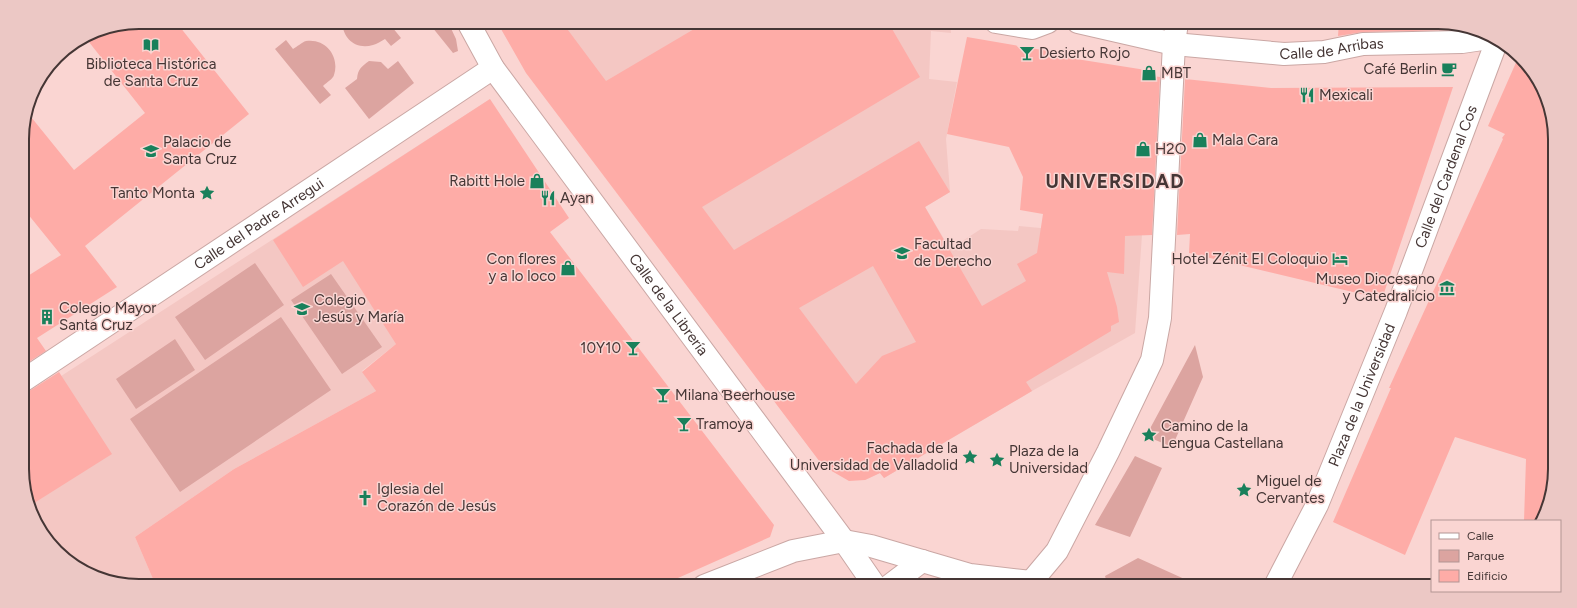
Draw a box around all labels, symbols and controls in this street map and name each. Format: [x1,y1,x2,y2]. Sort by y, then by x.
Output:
street label: Calle de Arribas [1279,35,1384,63]
library icon: Biblioteca Histórica de Santa Cruz [142,36,160,54]
bar icon: Desierto Rojo [1018,44,1036,62]
place label: Desierto Rojo [1039,44,1130,62]
place label: Biblioteca Histórica de Santa Cruz [86,55,216,90]
place label: Café Berlin [1364,60,1437,78]
cafe icon: Café Berlin [1440,60,1458,78]
shop icon: MBT [1140,64,1158,82]
place label: MBT [1161,64,1192,82]
restaurant icon: Mexicali [1298,86,1316,104]
place label: Mexicali [1319,86,1373,104]
street label: Calle del Cardenal Cos [1411,103,1481,251]
shop icon: Mala Cara [1191,131,1209,149]
place label: Mala Cara [1212,131,1278,149]
place label: Palacio de Santa Cruz [163,133,237,168]
shop icon: H2O [1134,140,1152,158]
place label: H2O [1155,140,1186,158]
school or university icon: Palacio de Santa Cruz [142,142,160,160]
district label: UNIVERSIDAD [1046,170,1184,193]
place label: Rabitt Hole [449,172,525,190]
shop icon: Rabitt Hole [528,172,546,190]
street label: Calle del Padre Arregui [190,174,327,273]
place label: Tanto Monta [111,184,195,202]
place icon: Tanto Monta [198,184,216,202]
restaurant icon: Ayan [539,189,557,207]
place label: Ayan [560,189,594,207]
place label: Facultad de Derecho [914,235,992,270]
school or university icon: Facultad de Derecho [893,244,911,262]
place label: Con flores y a lo loco [487,250,556,285]
street label: Calle de la Librería [625,250,712,359]
place label: Hotel Zénit El Coloquio [1172,250,1328,268]
hotel icon: Hotel Zénit El Coloquio [1331,250,1349,268]
shop icon: Con flores y a lo loco [559,259,577,277]
place label: Museo Diocesano y Catedralicio [1316,270,1435,305]
museum icon: Museo Diocesano y Catedralicio [1438,279,1456,297]
place label: Colegio Jesús y María [314,291,404,326]
place label: Colegio Mayor Santa Cruz [59,299,156,334]
school or university icon: Colegio Jesús y María [293,300,311,318]
building icon: Colegio Mayor Santa Cruz [38,308,56,326]
street label: Plaza de la Universidad [1325,321,1399,469]
place label: 10Y10 [580,339,621,357]
bar icon: 10Y10 [624,339,642,357]
bar icon: Milana Ɓeerhouse [654,386,672,404]
place label: Milana Ɓeerhouse [675,386,795,404]
bar icon: Tramoya [675,415,693,433]
place label: Tramoya [696,415,753,433]
place label: Camino de la Lengua Castellana [1161,417,1283,452]
place icon: Camino de la Lengua Castellana [1140,426,1158,444]
place label: Fachada de la Universidad de Valladolid [790,439,958,474]
place label: Plaza de la Universidad [1009,442,1088,477]
place icon: Fachada de la Universidad de Valladolid [961,448,979,466]
place icon: Plaza de la Universidad [988,451,1006,469]
place label: Miguel de Cervantes [1256,472,1325,507]
place label: Iglesia del Corazón de Jesús [377,480,496,515]
place icon: Miguel de Cervantes [1235,481,1253,499]
church icon: Iglesia del Corazón de Jesús [356,489,374,507]
legend [1431,520,1561,592]
text: Calle [1467,529,1494,543]
text: Parque [1467,549,1505,563]
text: Edificio [1467,569,1507,583]

